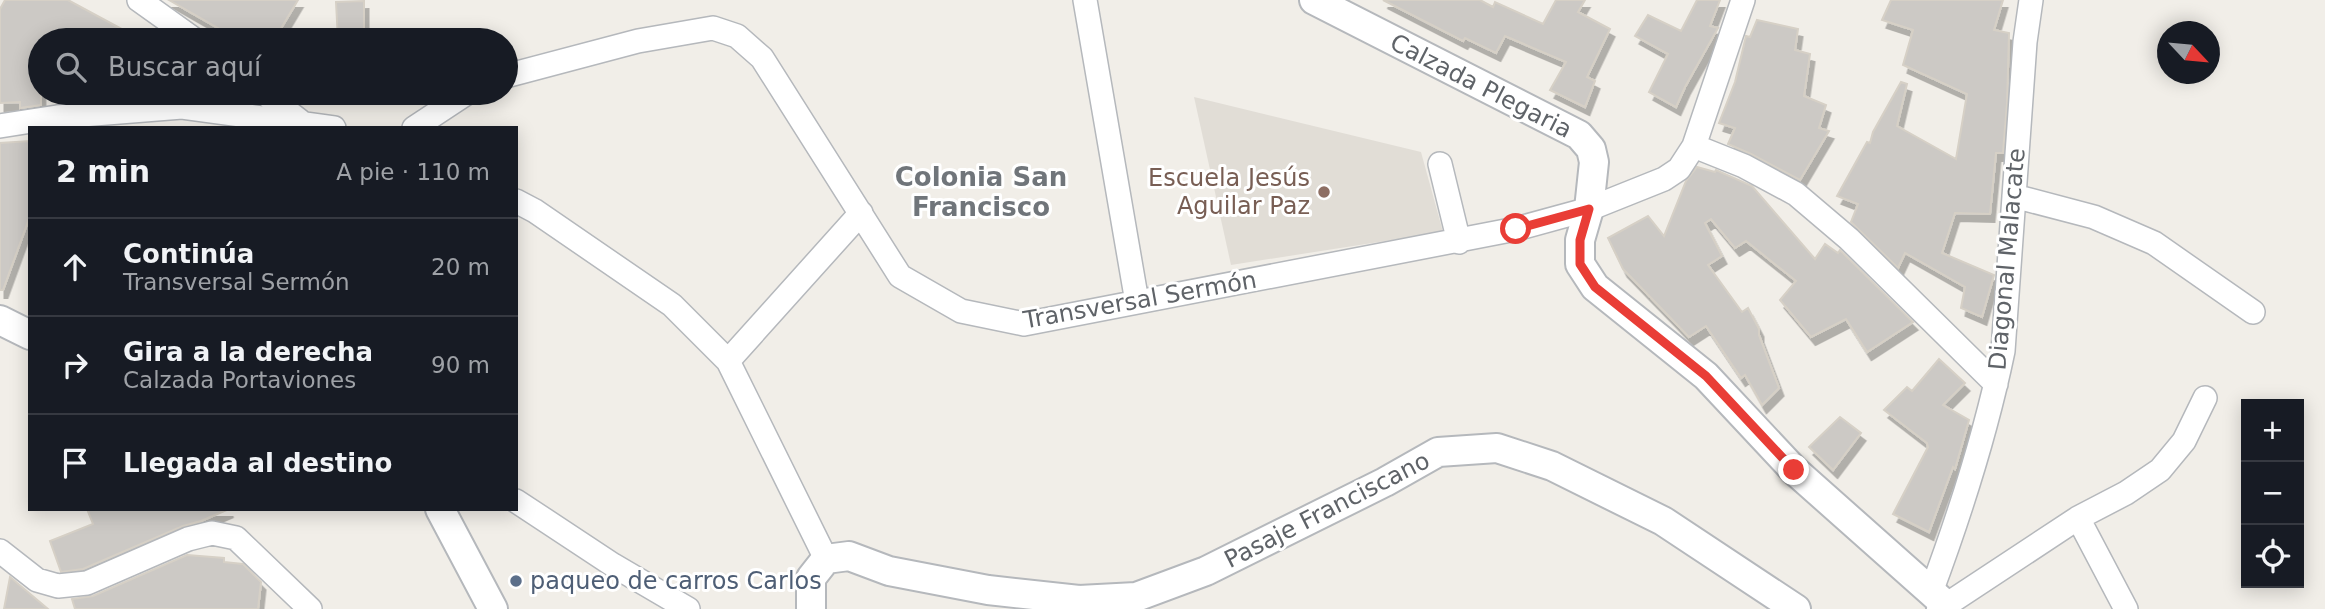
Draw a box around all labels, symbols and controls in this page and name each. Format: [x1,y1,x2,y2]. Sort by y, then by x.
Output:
north arrow [2157,21,2220,84]
search box [28,28,518,105]
street label: Calzada Plegaria [1385,28,1577,144]
icon: search [52,48,90,86]
text: Buscar aquí [108,52,261,82]
street label: Diagonal Malacate [1983,147,2031,371]
text: 2 min [56,154,150,189]
text: A pie · 110 m [336,159,490,185]
district label: Colonia San Francisco [895,162,1067,222]
place label: Escuela Jesús Aguilar Paz [1148,164,1310,220]
marker: Escuela Jesús Aguilar Paz [1316,184,1332,200]
route start [1500,213,1531,244]
text: Continúa [123,239,254,269]
icon: ahead [56,248,94,286]
text: 20 m [431,254,490,280]
street label: Transversal Sermón [1020,266,1259,334]
text: Transversal Sermón [123,269,350,295]
text: Gira a la derecha [123,337,373,367]
icon: right [56,346,94,384]
text: 90 m [431,352,490,378]
text: Calzada Portaviones [123,367,356,393]
map controls [2241,399,2304,588]
button: + [2241,399,2304,462]
icon: arrive [56,444,94,482]
street label: Pasaje Franciscano [1220,446,1434,574]
text: Llegada al destino [123,448,392,478]
route end [1778,454,1809,485]
button: − [2241,462,2304,525]
button: locate [2241,525,2304,588]
place label: paqueo de carros Carlos [530,567,822,595]
marker: paqueo de carros Carlos [508,573,524,589]

